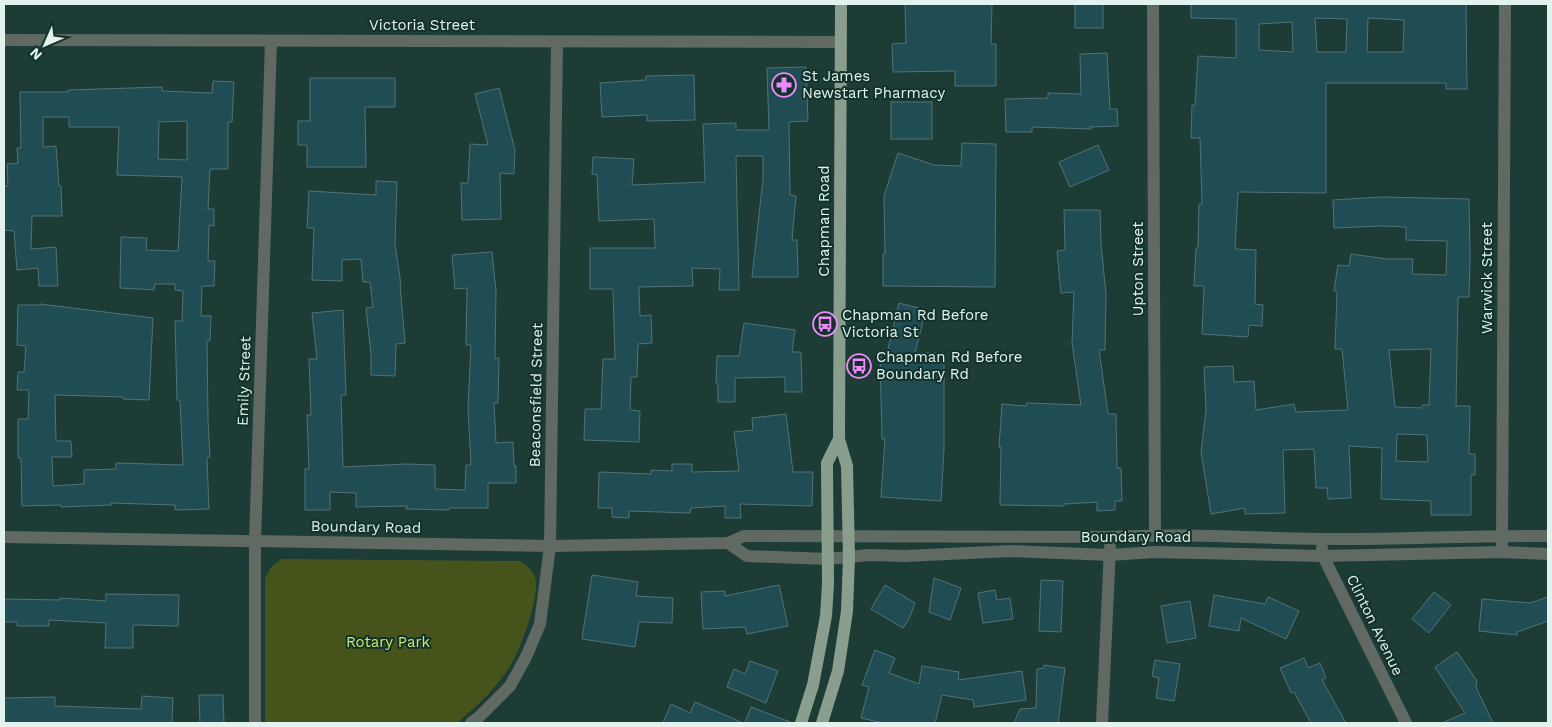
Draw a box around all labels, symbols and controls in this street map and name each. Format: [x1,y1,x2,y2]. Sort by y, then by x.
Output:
street label: Victoria Street [369,16,476,34]
north arrow [20,20,70,70]
text: N [26,45,45,64]
place label: St James Newstart Pharmacy [802,67,945,102]
pharmacy icon: St James Newstart Pharmacy [771,72,797,98]
street label: Chapman Road [815,165,833,277]
street label: Upton Street [1129,221,1147,316]
street label: Warwick Street [1478,221,1496,334]
place label: Chapman Rd Before Victoria St [842,306,989,341]
bus stop icon: Chapman Rd Before Victoria St [812,311,838,337]
street label: Beaconsfield Street [526,322,546,467]
street label: Emily Street [233,335,255,426]
place label: Chapman Rd Before Boundary Rd [876,348,1023,383]
bus stop icon: Chapman Rd Before Boundary Rd [846,353,872,379]
street label: Boundary Road [311,517,421,537]
street label: Boundary Road [1081,528,1191,546]
street label: Clinton Avenue [1343,572,1407,678]
park label: Rotary Park [346,633,431,651]

